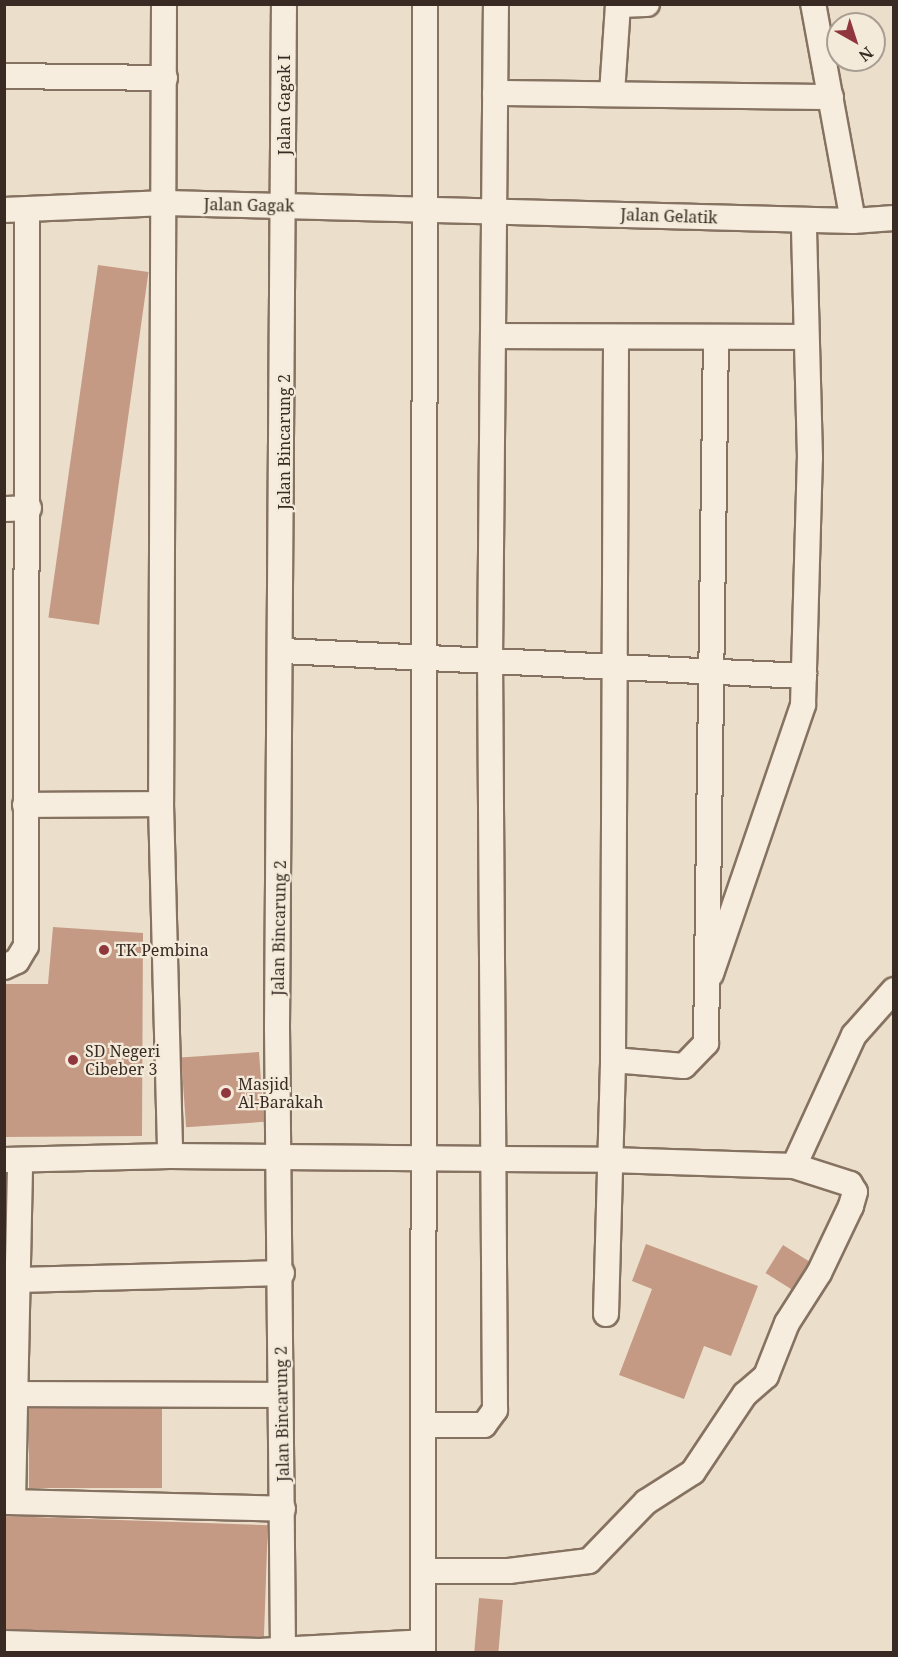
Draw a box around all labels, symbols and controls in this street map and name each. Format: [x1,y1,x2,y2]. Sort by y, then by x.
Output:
north arrow [826,12,886,72]
text: N [854,42,878,67]
street label: Jalan Gagak I [274,55,294,155]
street label: Jalan Gagak [204,195,294,215]
street label: Jalan Gelatik [620,205,718,227]
street label: Jalan Bincarung 2 [274,374,294,510]
street label: Jalan Bincarung 2 [268,860,290,996]
place label: TK Pembina [116,940,209,960]
marker: TK Pembina [97,943,111,957]
place label: SD Negeri Cibeber 3 [85,1041,160,1079]
marker: SD Negeri Cibeber 3 [66,1053,80,1067]
place label: Masjid Al-Barakah [238,1074,323,1112]
marker: Masjid Al-Barakah [219,1086,233,1100]
street label: Jalan Bincarung 2 [271,1346,293,1482]

